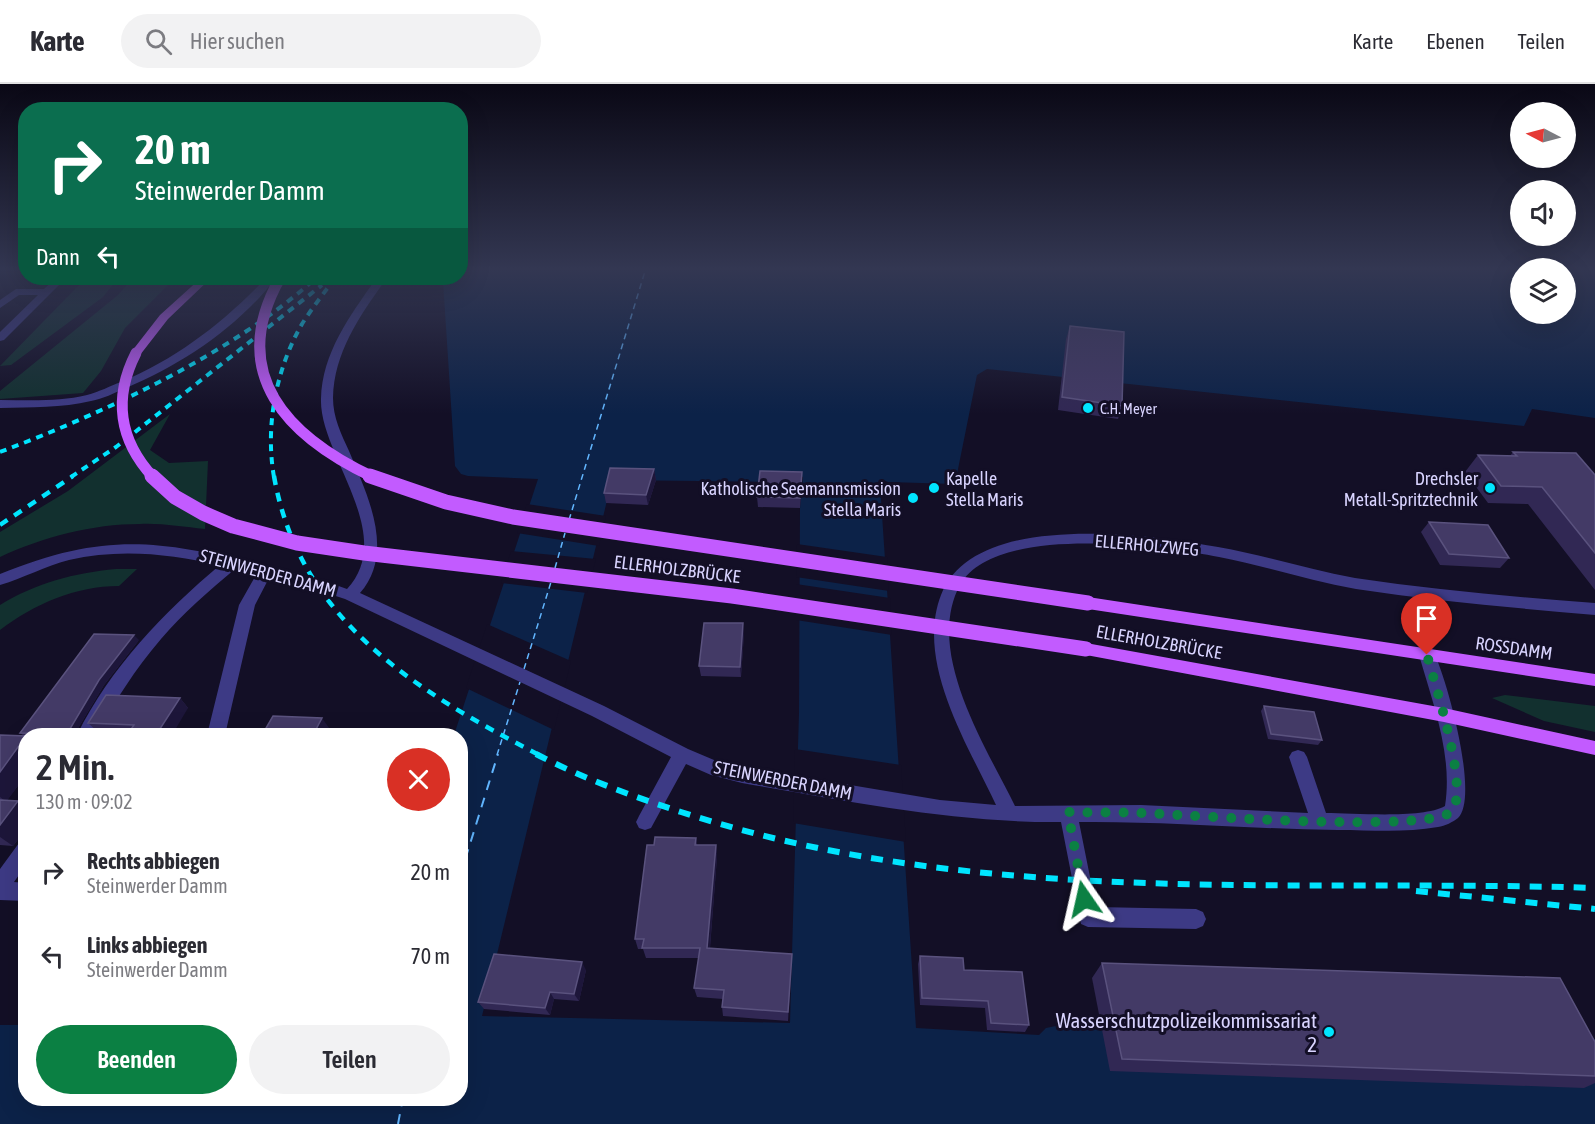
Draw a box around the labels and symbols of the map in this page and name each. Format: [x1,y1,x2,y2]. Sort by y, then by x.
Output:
north arrow [1510,102,1576,168]
place label: C.H. Meyer [1100,400,1157,417]
marker: C.H. Meyer [1081,401,1095,415]
place label: Kapelle Stella Maris [946,468,1023,510]
place label: Drechsler Metall-Spritztechnik [1344,468,1479,510]
place label: Katholische Seemannsmission Stella Maris [700,478,901,520]
marker: Kapelle Stella Maris [927,481,941,495]
marker: Drechsler Metall-Spritztechnik [1483,481,1497,495]
marker: Katholische Seemannsmission Stella Maris [906,491,920,505]
street label: ELLERHOLZWEG [1094,530,1200,560]
street label: STEINWERDER DAMM [198,545,338,601]
street label: ELLERHOLZBRÜCKE [613,551,742,587]
pin [1401,593,1452,655]
street label: ELLERHOLZBRÜCKE [1095,621,1224,663]
street label: ROSSDAMM [1474,632,1554,664]
street label: STEINWERDER DAMM [712,756,854,804]
position arrow [1052,867,1116,931]
place label: Wasserschutzpolizeikommissariat 2 [1056,1008,1317,1056]
marker: Wasserschutzpolizeikommissariat 2 [1322,1025,1336,1039]

